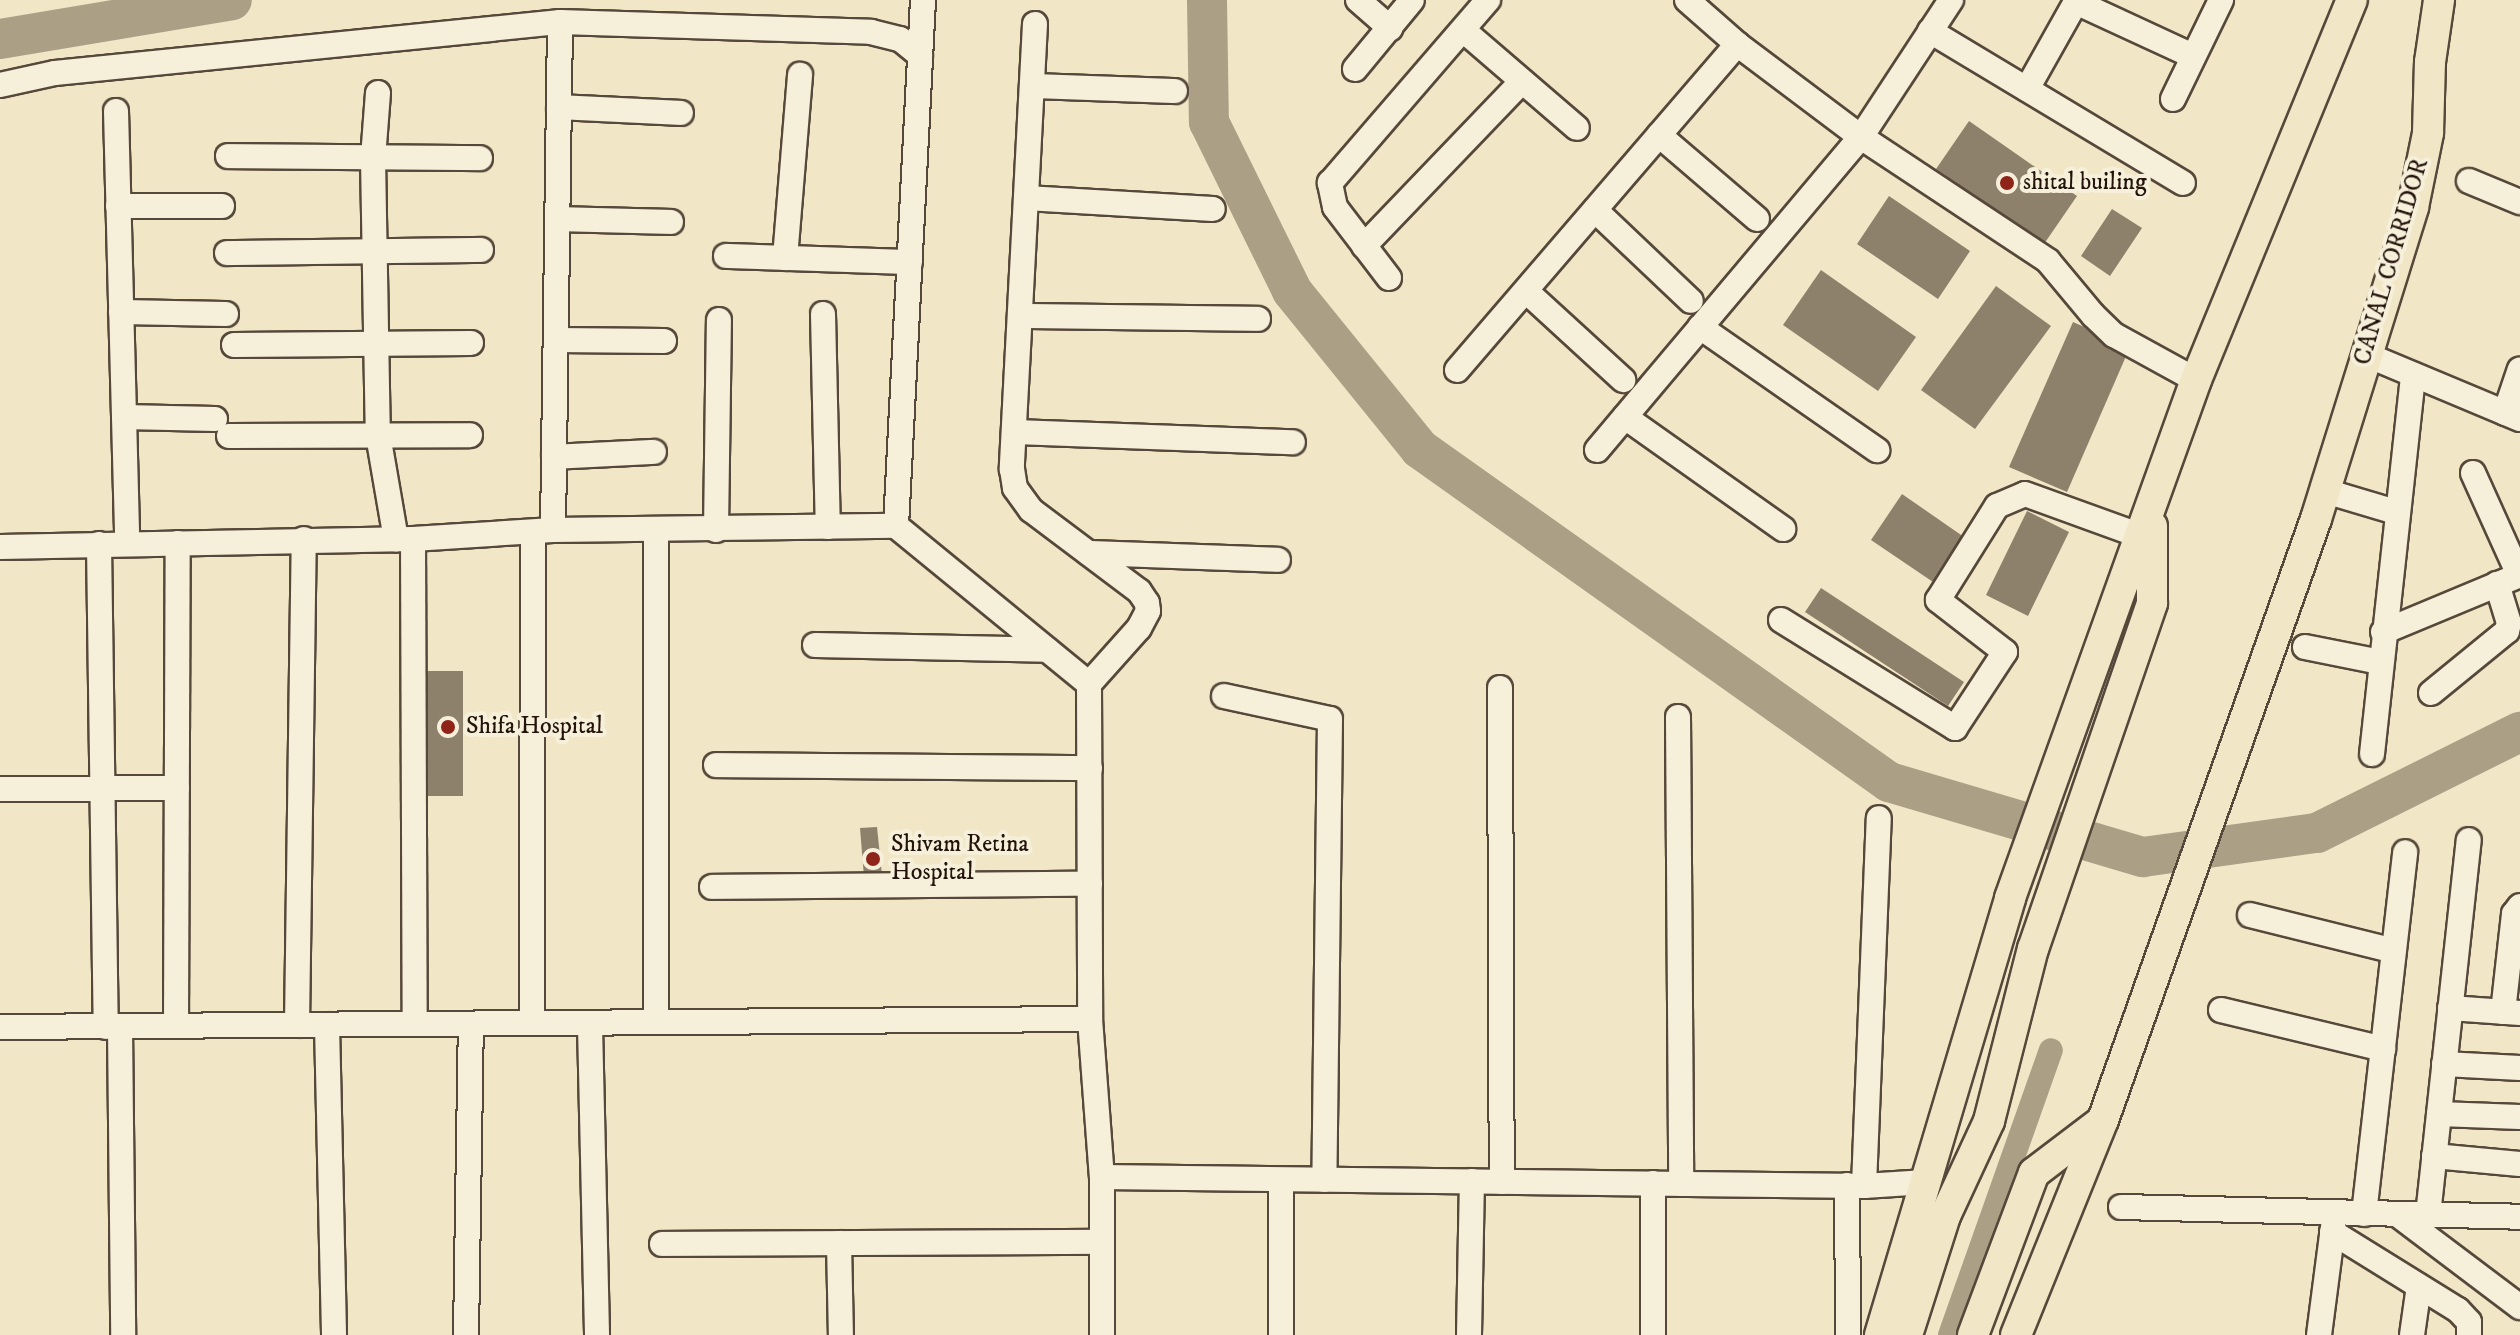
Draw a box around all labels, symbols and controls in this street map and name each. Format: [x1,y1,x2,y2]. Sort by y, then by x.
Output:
street label: CANAL CORRIDOR [2349,156,2435,368]
place label: shital builing [2023,169,2147,197]
marker: shital builing [1998,174,2016,192]
place label: Shifa Hospital [466,713,603,741]
marker: Shifa Hospital [437,716,459,738]
place label: Shivam Retina Hospital [891,831,1029,887]
marker: Shivam Retina Hospital [862,848,884,870]

